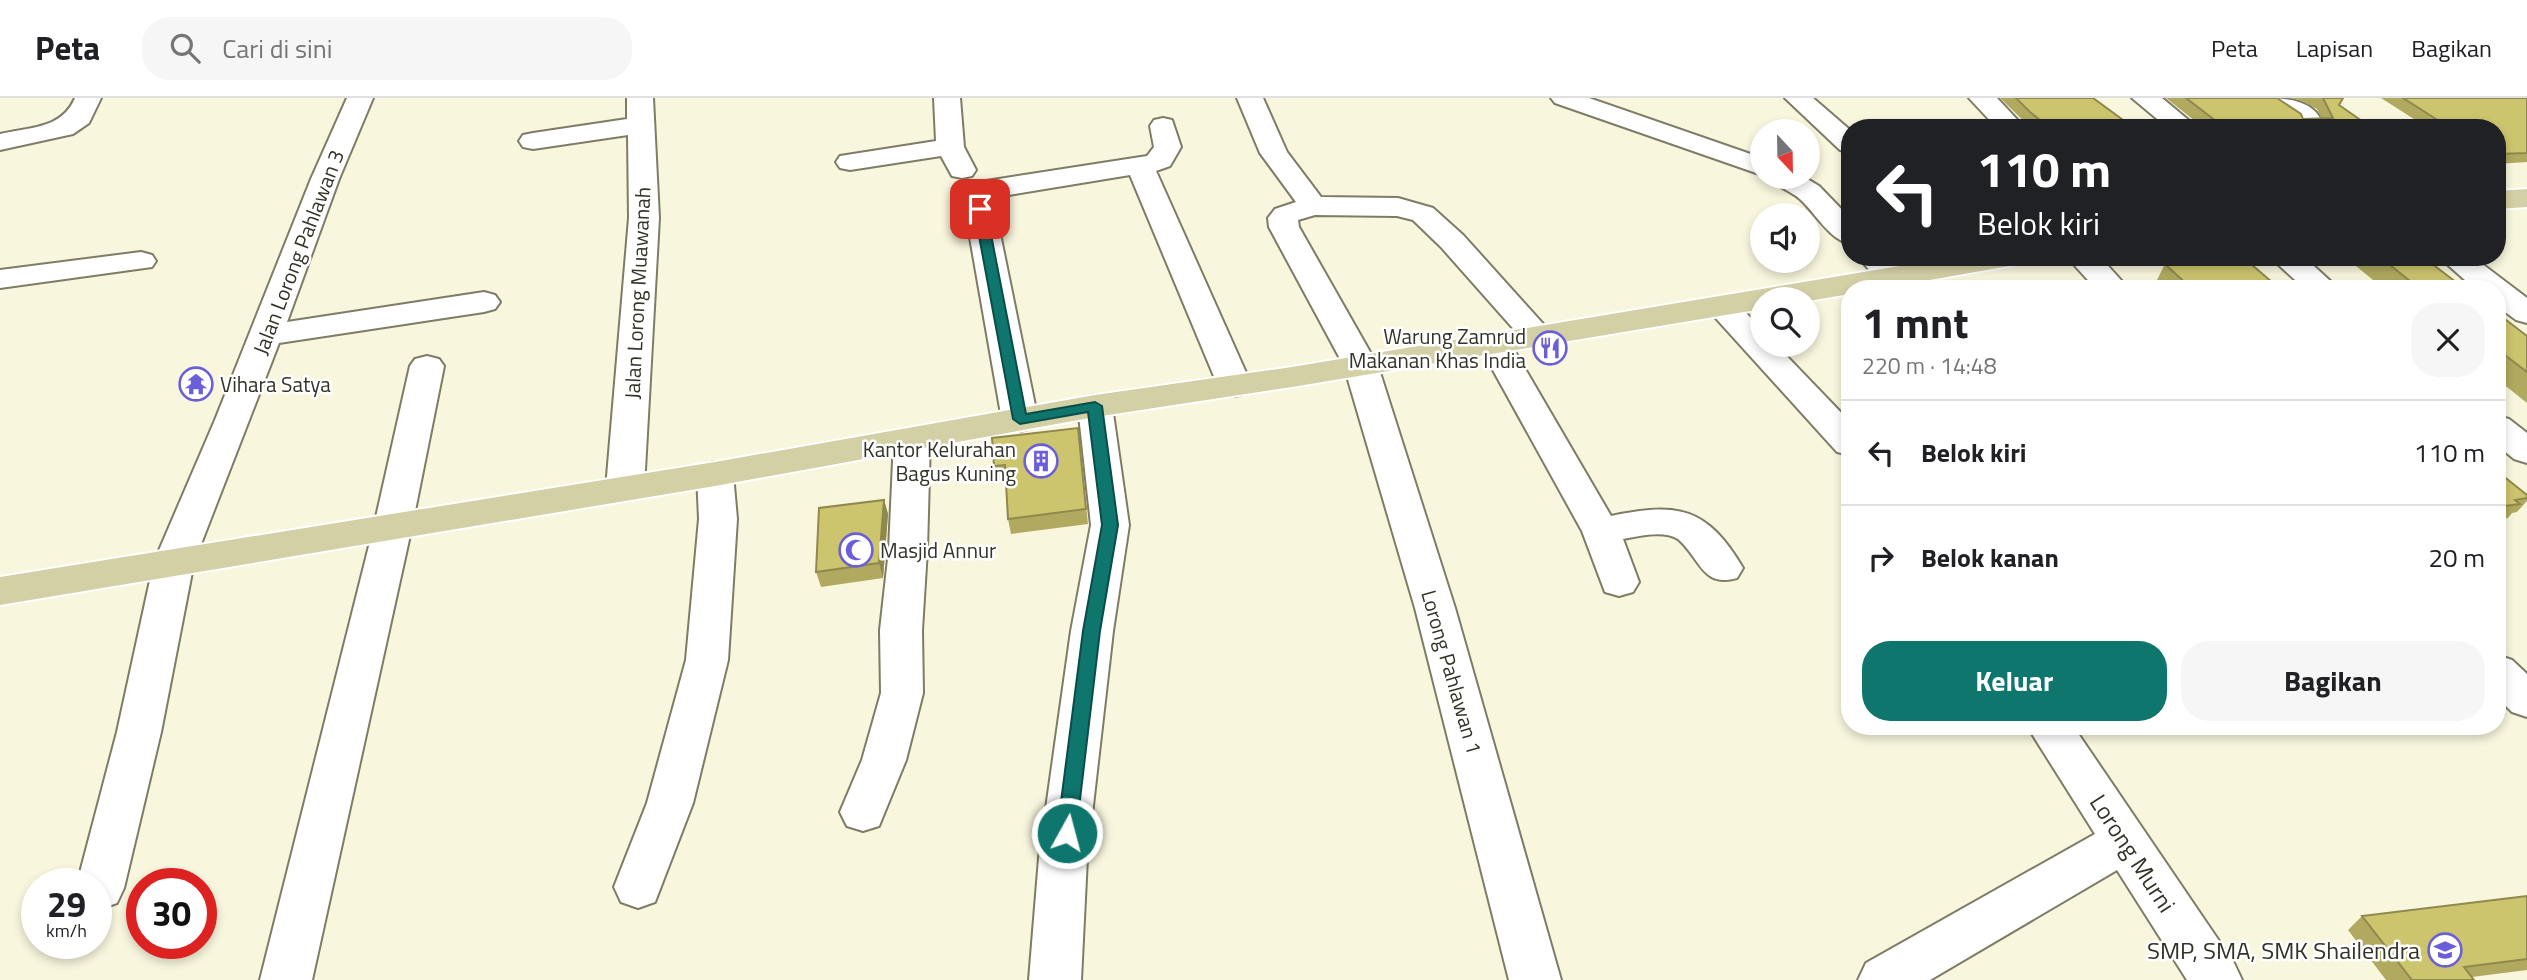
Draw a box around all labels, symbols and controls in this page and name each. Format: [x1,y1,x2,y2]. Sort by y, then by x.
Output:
search box [142,17,632,80]
text: Peta [35,23,100,73]
icon: search [166,29,204,67]
text: Cari di sini [222,29,332,68]
text: Peta [2211,30,2258,66]
text: Lapisan [2296,30,2373,66]
text: Bagikan [2411,30,2492,66]
north arrow [1750,119,1820,189]
map controls [1750,119,1820,357]
text: 110 m [1977,131,2111,206]
street label: Jalan Lorong Pahlawan 3 [244,145,352,359]
icon: left [1862,147,1953,238]
pin [950,179,1010,239]
street label: Jalan Lorong Muawanah [615,186,659,400]
icon: arrive [961,190,999,228]
text: Belok kiri [1977,199,2100,247]
button: sound [1750,203,1820,273]
button: search [1750,287,1820,357]
text: 1 mnt [1862,290,1969,354]
button: close [2411,303,2485,377]
place label: Warung Zamrud Makanan Khas India [1349,320,1526,376]
restaurant icon: Warung Zamrud Makanan Khas India [1531,329,1569,367]
text: 220 m · 14:48 [1862,348,1997,383]
temple icon: Vihara Satya [177,365,215,403]
place label: Vihara Satya [220,368,331,400]
place label: Kantor Kelurahan Bagus Kuning [863,433,1016,489]
text: Belok kiri [1921,433,2027,472]
text: 110 m [2414,433,2485,472]
icon: left [1862,434,1900,472]
building icon: Kantor Kelurahan Bagus Kuning [1022,442,1060,480]
mosque icon: Masjid Annur [837,531,875,569]
place label: Masjid Annur [880,534,996,566]
text: Belok kanan [1921,538,2059,577]
text: 20 m [2428,538,2485,577]
icon: right [1862,539,1900,577]
street label: Lorong Pahlawan 1 [1413,586,1491,758]
button: Keluar [1862,641,2167,721]
button: Bagikan [2181,641,2485,721]
street label: Lorong Murni [2081,787,2185,919]
position arrow [1030,796,1104,870]
speed limit sign: 30 [126,868,217,959]
text: 29 [47,877,86,931]
text: km/h [46,917,87,944]
school or university icon: SMP, SMA, SMK Shailendra [2426,931,2464,969]
place label: SMP, SMA, SMK Shailendra [2147,932,2420,968]

